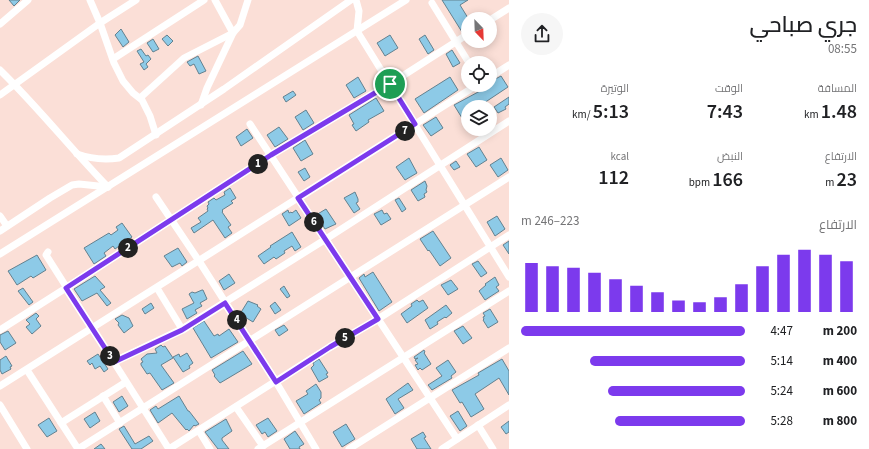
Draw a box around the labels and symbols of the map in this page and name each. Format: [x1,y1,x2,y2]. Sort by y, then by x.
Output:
north arrow [461,12,497,48]
pin [373,67,407,101]
pin: 7 [395,121,415,141]
pin: 1 [248,154,268,174]
pin: 6 [304,212,324,232]
pin: 2 [118,238,138,258]
pin: 4 [227,310,247,330]
pin: 5 [335,328,355,348]
pin: 3 [100,346,120,366]

